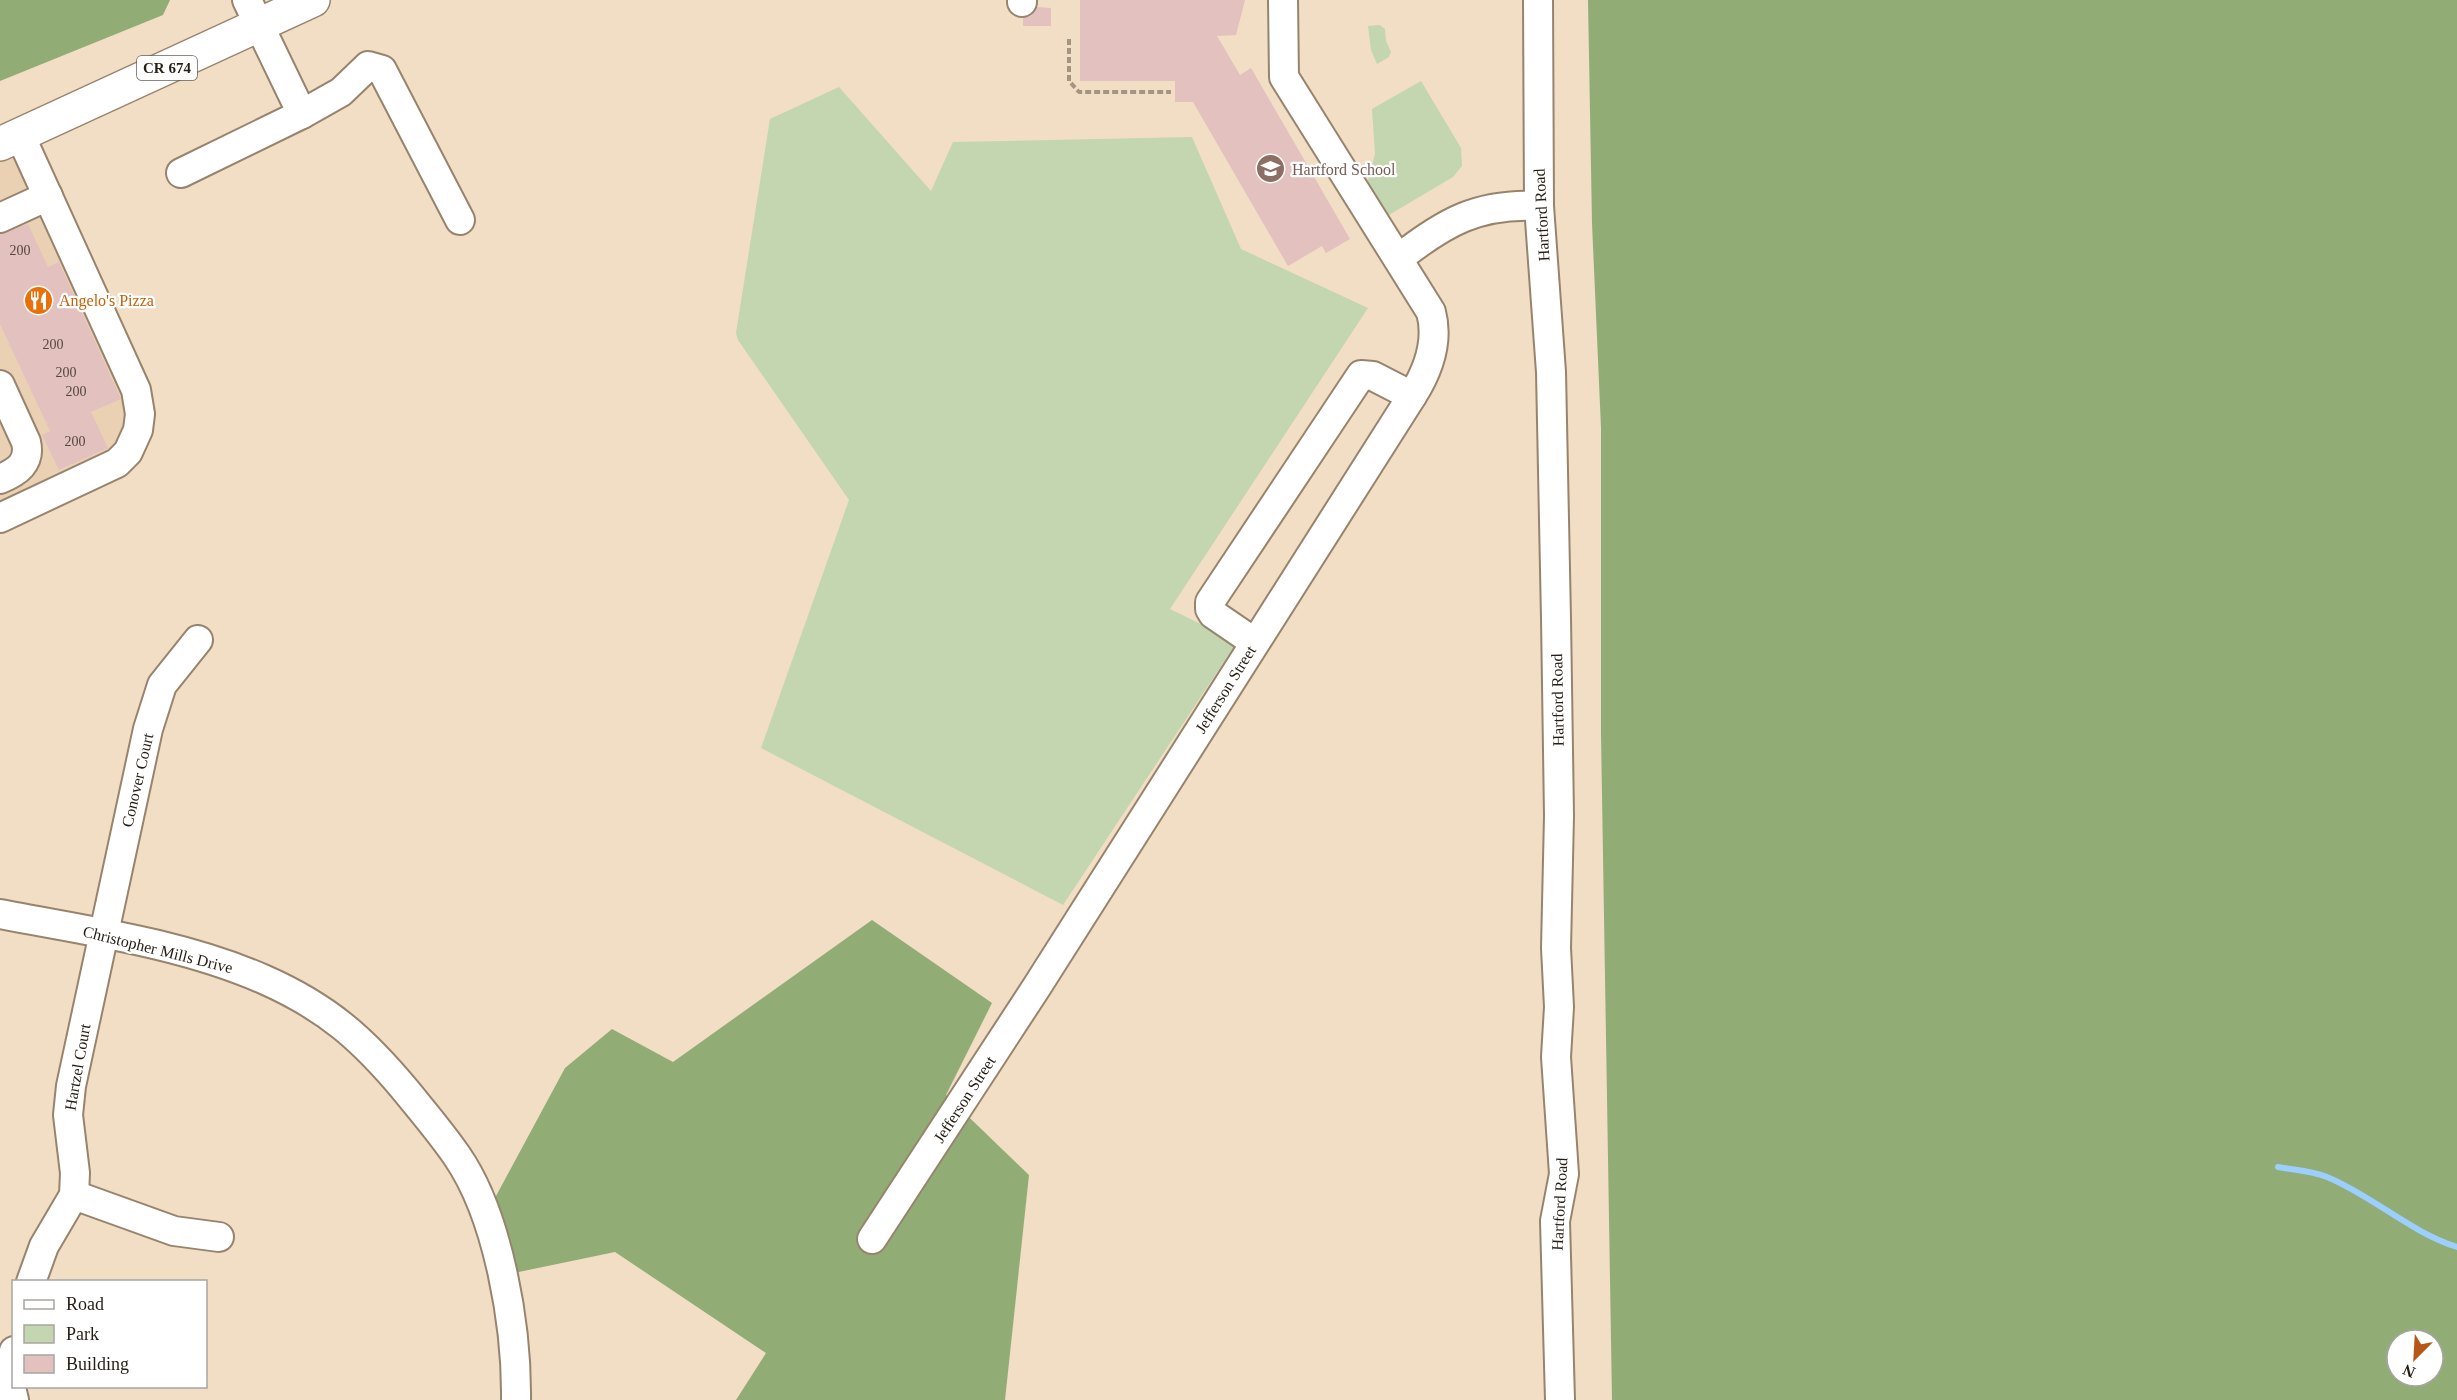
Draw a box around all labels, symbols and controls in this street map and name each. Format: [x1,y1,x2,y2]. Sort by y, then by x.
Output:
road number: CR 674 [137,56,197,80]
school or university icon: Hartford School [1255,153,1287,185]
place label: Hartford School [1292,161,1396,178]
street label: Hartford Road [1531,168,1552,262]
house number: 200 [10,243,31,258]
restaurant icon: Angelo's Pizza [22,284,54,316]
place label: Angelo's Pizza [59,292,154,310]
house number: 200 [43,337,64,352]
house number: 200 [56,365,77,380]
house number: 200 [66,384,87,399]
house number: 200 [65,434,86,449]
street label: Jefferson Street [1192,642,1259,736]
street label: Hartford Road [1548,653,1567,747]
street label: Conover Court [118,731,157,829]
street label: Christopher Mills Drive [81,923,235,977]
street label: Hartzel Court [62,1022,94,1112]
street label: Jefferson Street [930,1052,999,1146]
street label: Hartford Road [1549,1157,1570,1251]
legend [12,1280,207,1388]
text: Road [66,1294,104,1314]
text: Park [66,1324,99,1344]
north arrow [2385,1328,2445,1388]
text: Building [66,1354,129,1374]
text: N [2400,1361,2418,1381]

